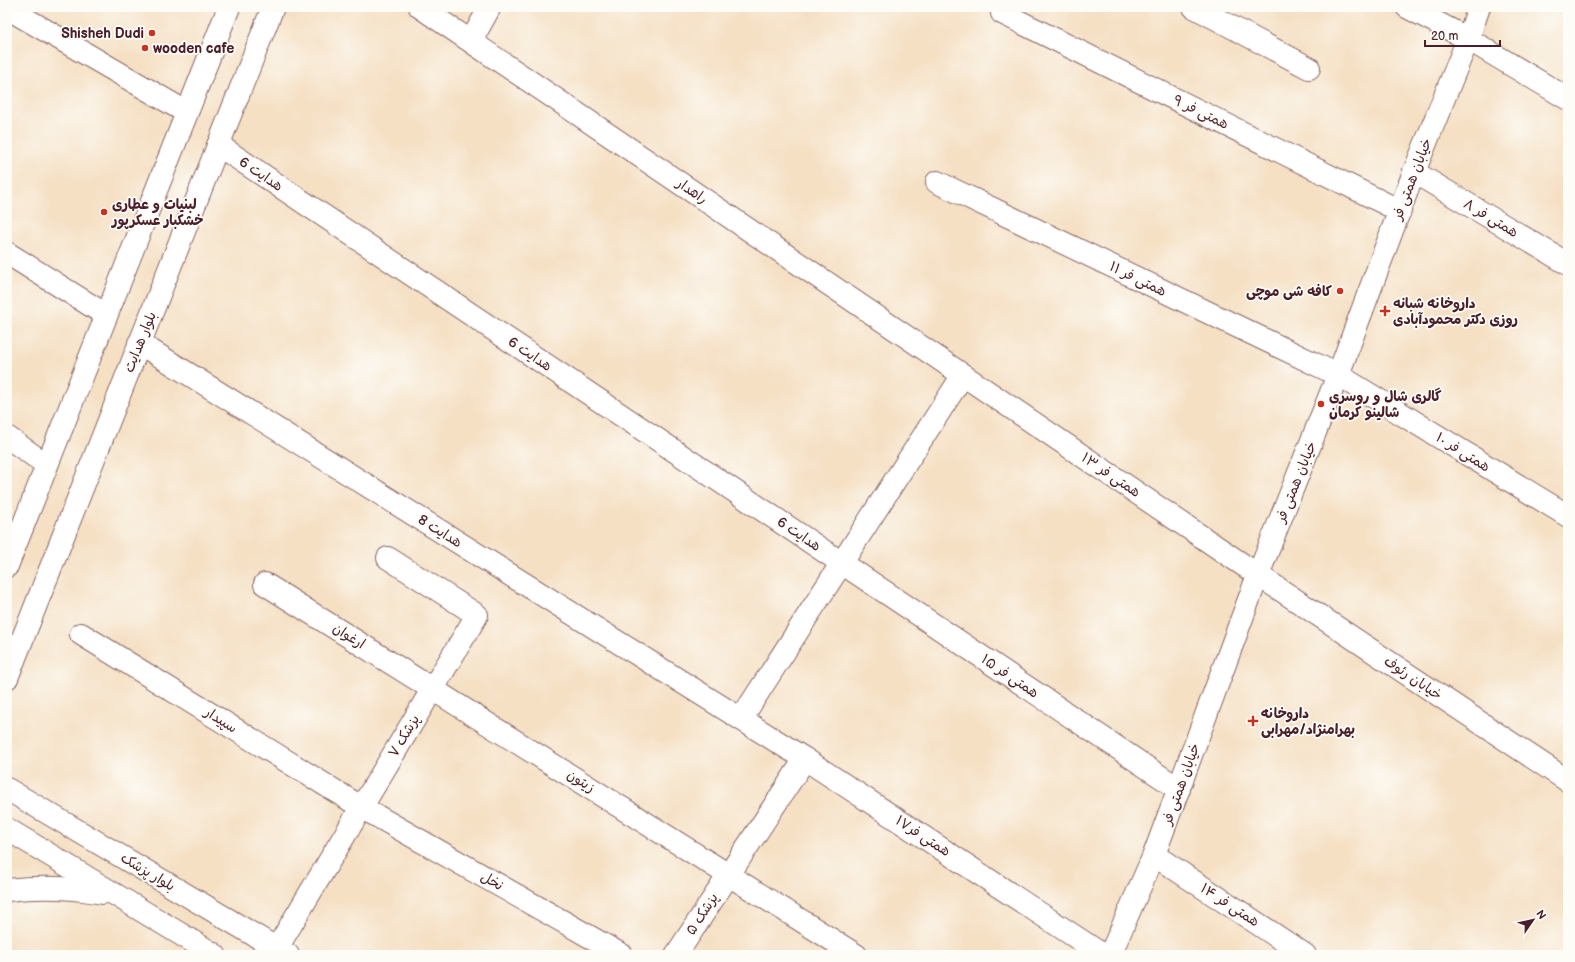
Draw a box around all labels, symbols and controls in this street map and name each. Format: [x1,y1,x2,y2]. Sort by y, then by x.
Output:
scale bar [1425,22,1500,48]
place label: Shisheh Dudi [61,25,144,42]
marker: Shisheh Dudi [147,28,157,38]
text: 20 m [1431,29,1458,44]
place label: wooden cafe [153,40,234,57]
marker: wooden cafe [140,43,150,53]
street label: همتی فر ۹ [1170,91,1232,133]
street label: خیابان همتی فر [1388,136,1435,223]
street label: هدایت 6 [236,153,286,195]
street label: راهدار [672,174,711,207]
street label: همتی فر ۸ [1461,195,1521,241]
place label: لبنیات و عطاری خشکبار عسکرپور [110,196,203,229]
marker: لبنیات و عطاری خشکبار عسکرپور [99,207,109,217]
street label: همتی فر ۱۱ [1107,258,1169,300]
place label: کافه شی موچی [1246,283,1333,301]
marker: کافه شی موچی [1335,286,1345,296]
place label: داروخانه‌ شبانه روزی دکتر محمودآبادی [1393,295,1518,329]
marker: داروخانه‌ شبانه روزی دکتر محمودآبادی [1380,306,1390,316]
street label: بلوار هدایت [120,309,160,375]
street label: هدایت 6 [505,333,555,375]
place label: گالری شال و روسری شالینو کرمان [1329,387,1442,421]
marker: گالری شال و روسری شالینو کرمان [1316,399,1326,409]
street label: همتی فر ۱۰ [1433,429,1493,475]
street label: خیابان همتی فر [1272,439,1320,526]
street label: همتی فر ۱۳ [1078,449,1144,501]
street label: هدایت 8 [415,511,465,551]
street label: هدایت 6 [774,513,824,555]
street label: ارغوان [330,620,368,652]
street label: همتی فر ۱۵ [978,651,1042,701]
street label: خیابان رئوف [1381,652,1445,704]
street label: سپیدار [200,703,240,737]
place label: داروخانه بهرامنژاد/مهرابی [1261,705,1355,738]
street label: پزشک ۷ [385,712,424,761]
marker: داروخانه بهرامنژاد/مهرابی [1248,716,1258,726]
street label: خیابان همتی فر [1158,741,1204,828]
street label: زیتون [564,766,598,796]
street label: همتی فر۱۷ [892,812,954,860]
street label: بلوار پزشک [117,849,178,896]
street label: نخل [478,868,506,894]
street label: همتی فر ۱۴ [1197,880,1263,930]
street label: پزشک ۵ [682,890,723,939]
north arrow [1513,900,1553,940]
text: N [1533,908,1549,922]

